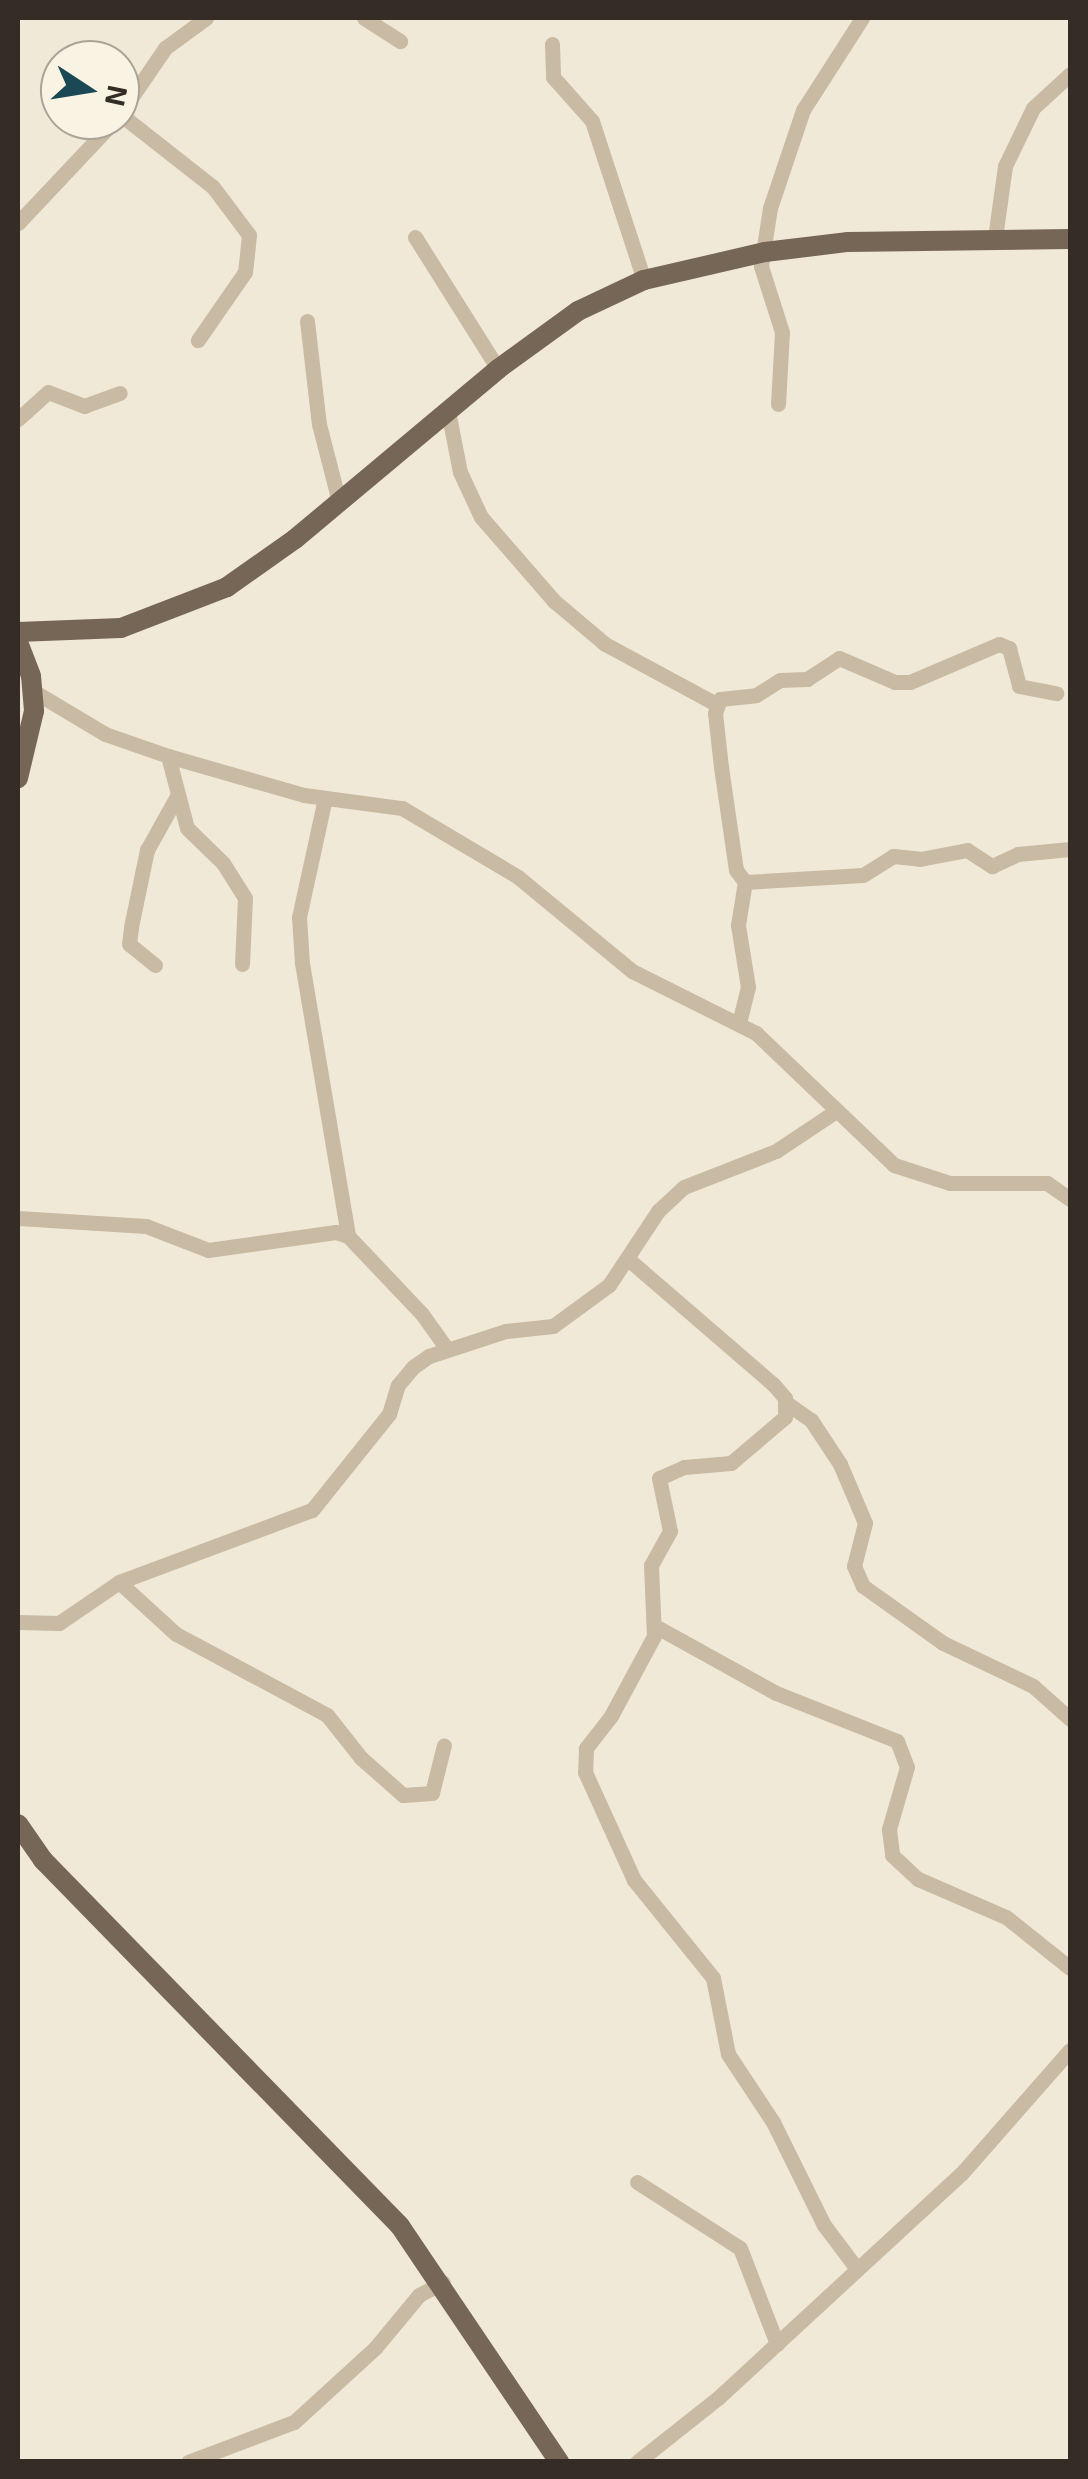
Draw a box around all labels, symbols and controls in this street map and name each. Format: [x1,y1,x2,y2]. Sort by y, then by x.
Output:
north arrow [40,40,140,140]
text: N [99,82,136,109]

